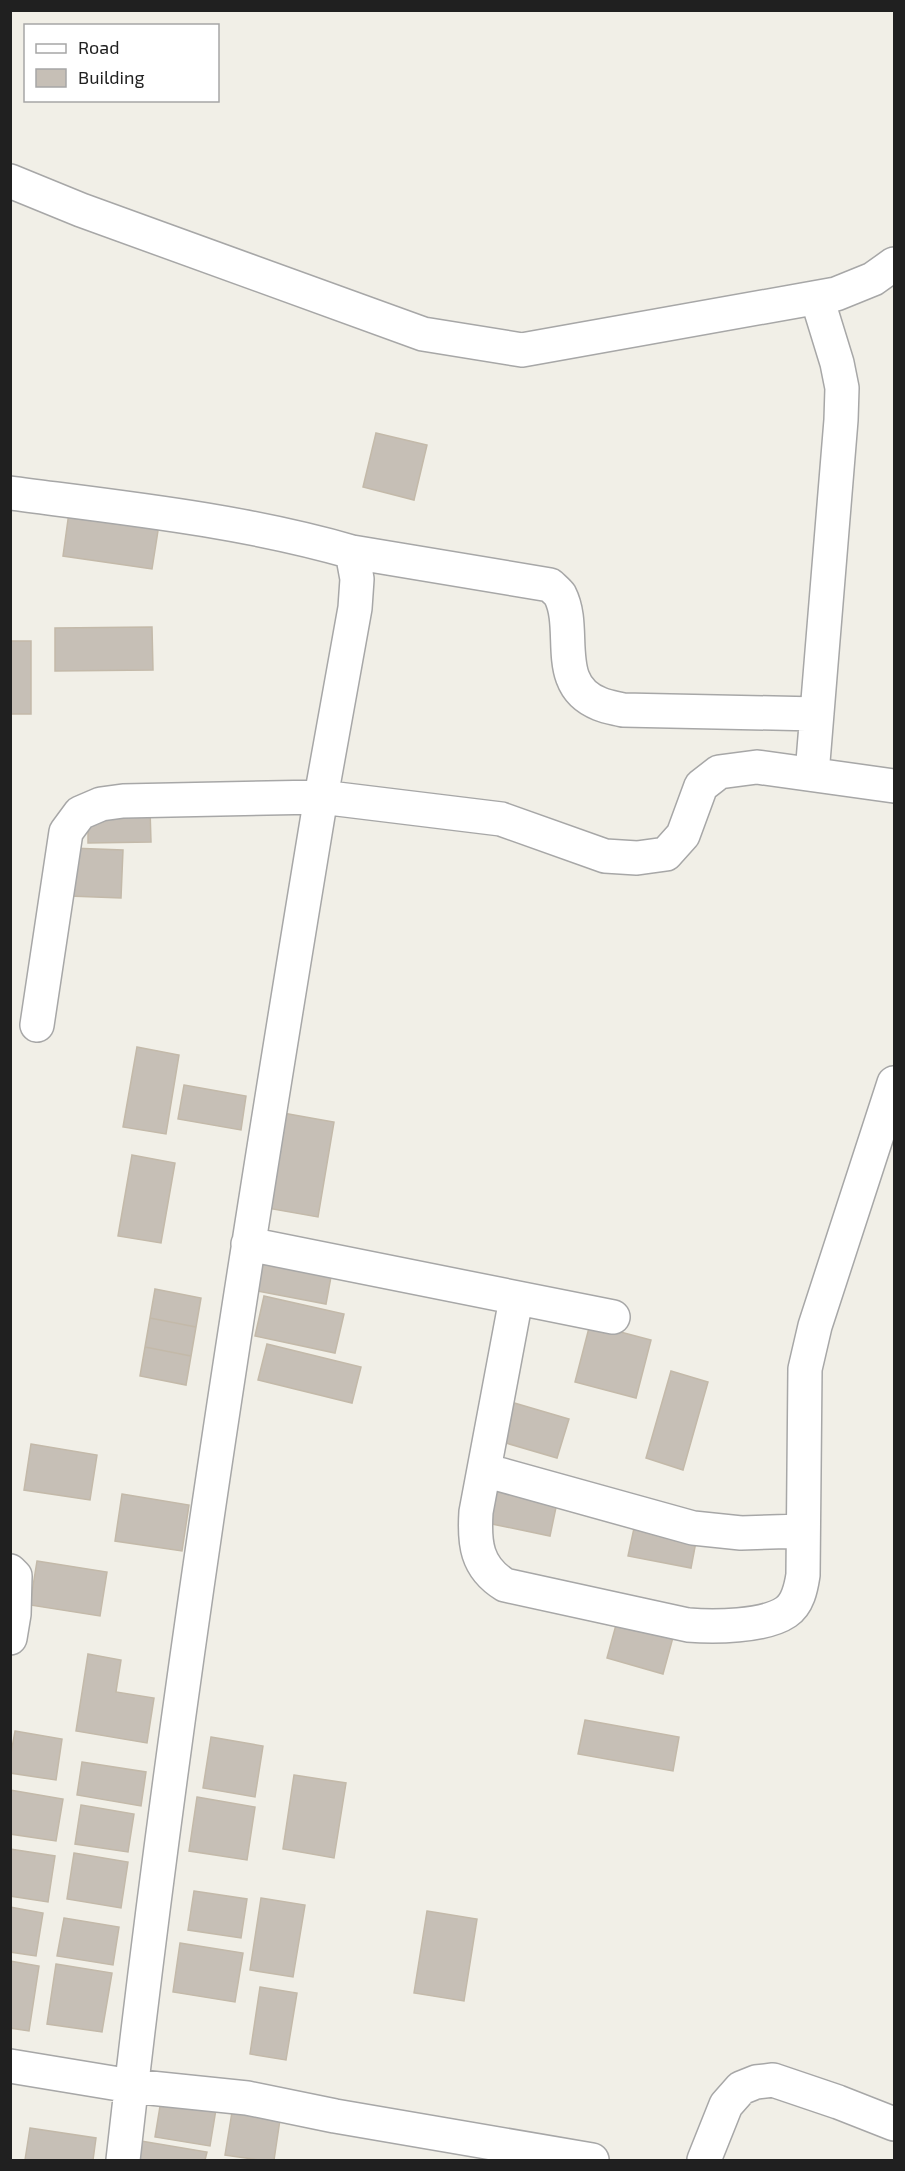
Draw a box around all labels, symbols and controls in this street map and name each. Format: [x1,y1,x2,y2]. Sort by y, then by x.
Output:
legend [24,24,219,102]
text: Road [78,36,119,58]
text: Building [78,66,145,88]

